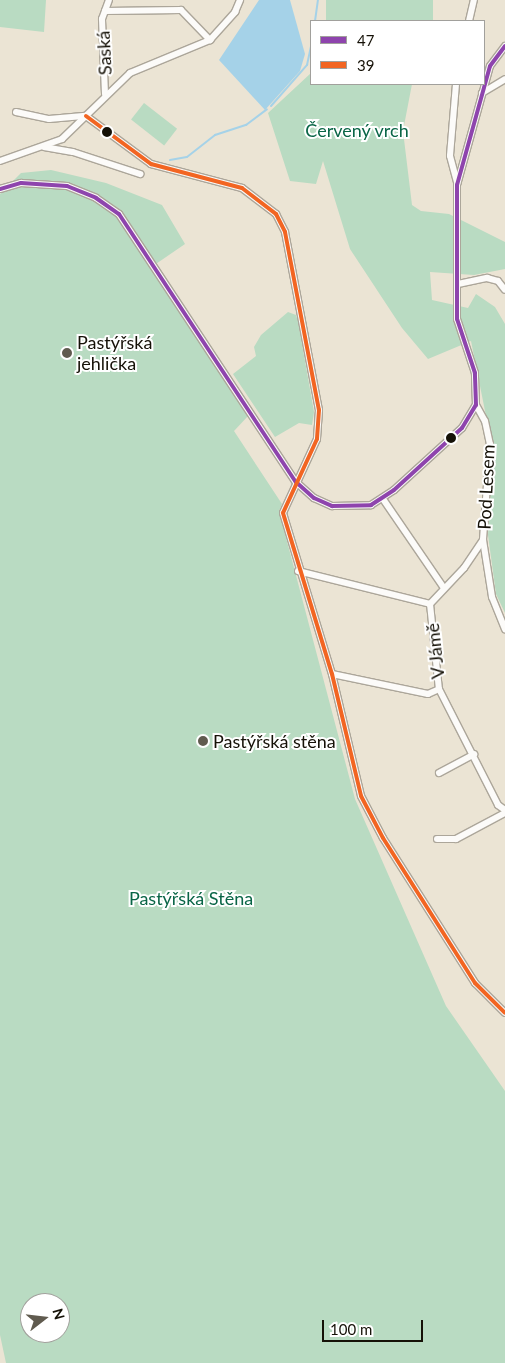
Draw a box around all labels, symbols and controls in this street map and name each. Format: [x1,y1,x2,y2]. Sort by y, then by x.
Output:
legend [310,20,485,85]
street label: Saská [92,30,116,76]
text: 47 [357,31,374,49]
text: 39 [357,56,374,74]
park label: Červený vrch [305,119,409,141]
unlabelled marker [102,127,112,137]
place label: Pastýřská jehlička [77,332,152,374]
marker: Pastýřská jehlička [61,347,73,359]
unlabelled marker [446,433,456,443]
street label: Pod Lesem [473,444,499,530]
street label: V Jámě [421,621,449,681]
place label: Pastýřská stěna [213,730,336,752]
marker: Pastýřská stěna [197,735,209,747]
park label: Pastýřská Stěna [129,887,253,909]
north arrow [20,1293,70,1343]
text: N [49,1306,69,1322]
scale bar [325,1310,426,1342]
text: 100 m [330,1320,372,1338]

